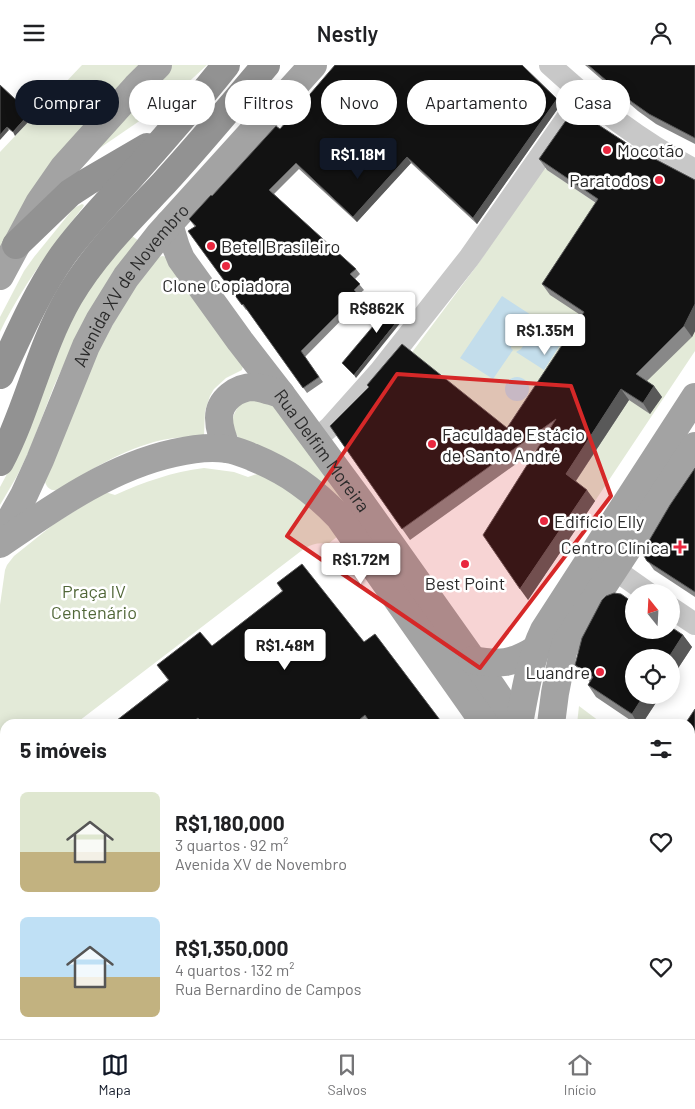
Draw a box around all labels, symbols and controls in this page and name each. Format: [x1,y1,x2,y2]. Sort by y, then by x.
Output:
icon: menu [20,19,48,47]
icon: person [647,19,675,47]
text: Nestly [317,20,378,46]
chip: Comprar [15,80,119,125]
chip: Alugar [129,80,215,125]
chip: Filtros [225,80,311,125]
chip: Novo [321,80,397,125]
chip: Apartamento [407,80,546,125]
chip: Casa [556,80,630,125]
pin: R$1.18M [312,137,404,180]
place label: Mocotão [617,139,684,161]
text: R$1.18M [331,144,385,163]
marker: Mocotão [601,144,613,156]
place label: Paratodos [569,169,649,191]
marker: Paratodos [653,174,665,186]
street label: Avenida XV de Novembro [68,199,193,370]
place label: Betel Brasileiro [221,235,340,257]
marker: Betel Brasileiro [205,240,217,252]
marker: Clone Copiadora [220,260,232,272]
place label: Clone Copiadora [162,274,290,296]
pin: R$862K [336,291,418,334]
text: R$862K [349,298,405,317]
pin: R$1.35M [499,313,591,356]
text: R$1.35M [516,320,574,339]
street label: Rua Delfim Moreira [270,385,375,516]
place label: Faculdade Estácio de Santo André [442,423,585,466]
marker: Faculdade Estácio de Santo André [426,438,438,450]
place label: Edifício Elly [554,510,644,532]
marker: Edifício Elly [538,515,550,527]
place label: Centro Clínica [561,536,669,558]
marker: Centro Clínica [673,540,687,554]
pin: R$1.72M [315,543,407,585]
text: R$1.72M [332,549,390,568]
marker: Best Point [459,558,471,570]
place label: Best Point [425,572,505,594]
park label: Praça IV Centenário [51,580,137,623]
north arrow [625,584,680,639]
map controls [625,584,680,704]
pin: R$1.48M [239,629,331,671]
text: R$1.48M [256,635,314,654]
button: locate [625,649,680,704]
place label: Luandre [525,661,590,683]
marker: Luandre [594,666,606,678]
icon: filters [647,735,675,763]
text: 5 imóveis [20,737,107,762]
text: R$1,180,000 [175,810,285,835]
icon: home [60,812,120,872]
icon: heart [647,828,675,856]
text: 3 quartos · 92 m² [175,835,288,854]
text: Avenida XV de Novembro [175,854,347,873]
text: R$1,350,000 [175,935,288,960]
icon: home [60,937,120,997]
icon: heart [647,953,675,981]
text: 4 quartos · 132 m² [175,960,294,979]
text: Rua Bernardino de Campos [175,979,362,998]
tab: Mapa [99,1051,131,1098]
tab: Salvos [328,1051,367,1098]
tab: Início [564,1051,596,1098]

